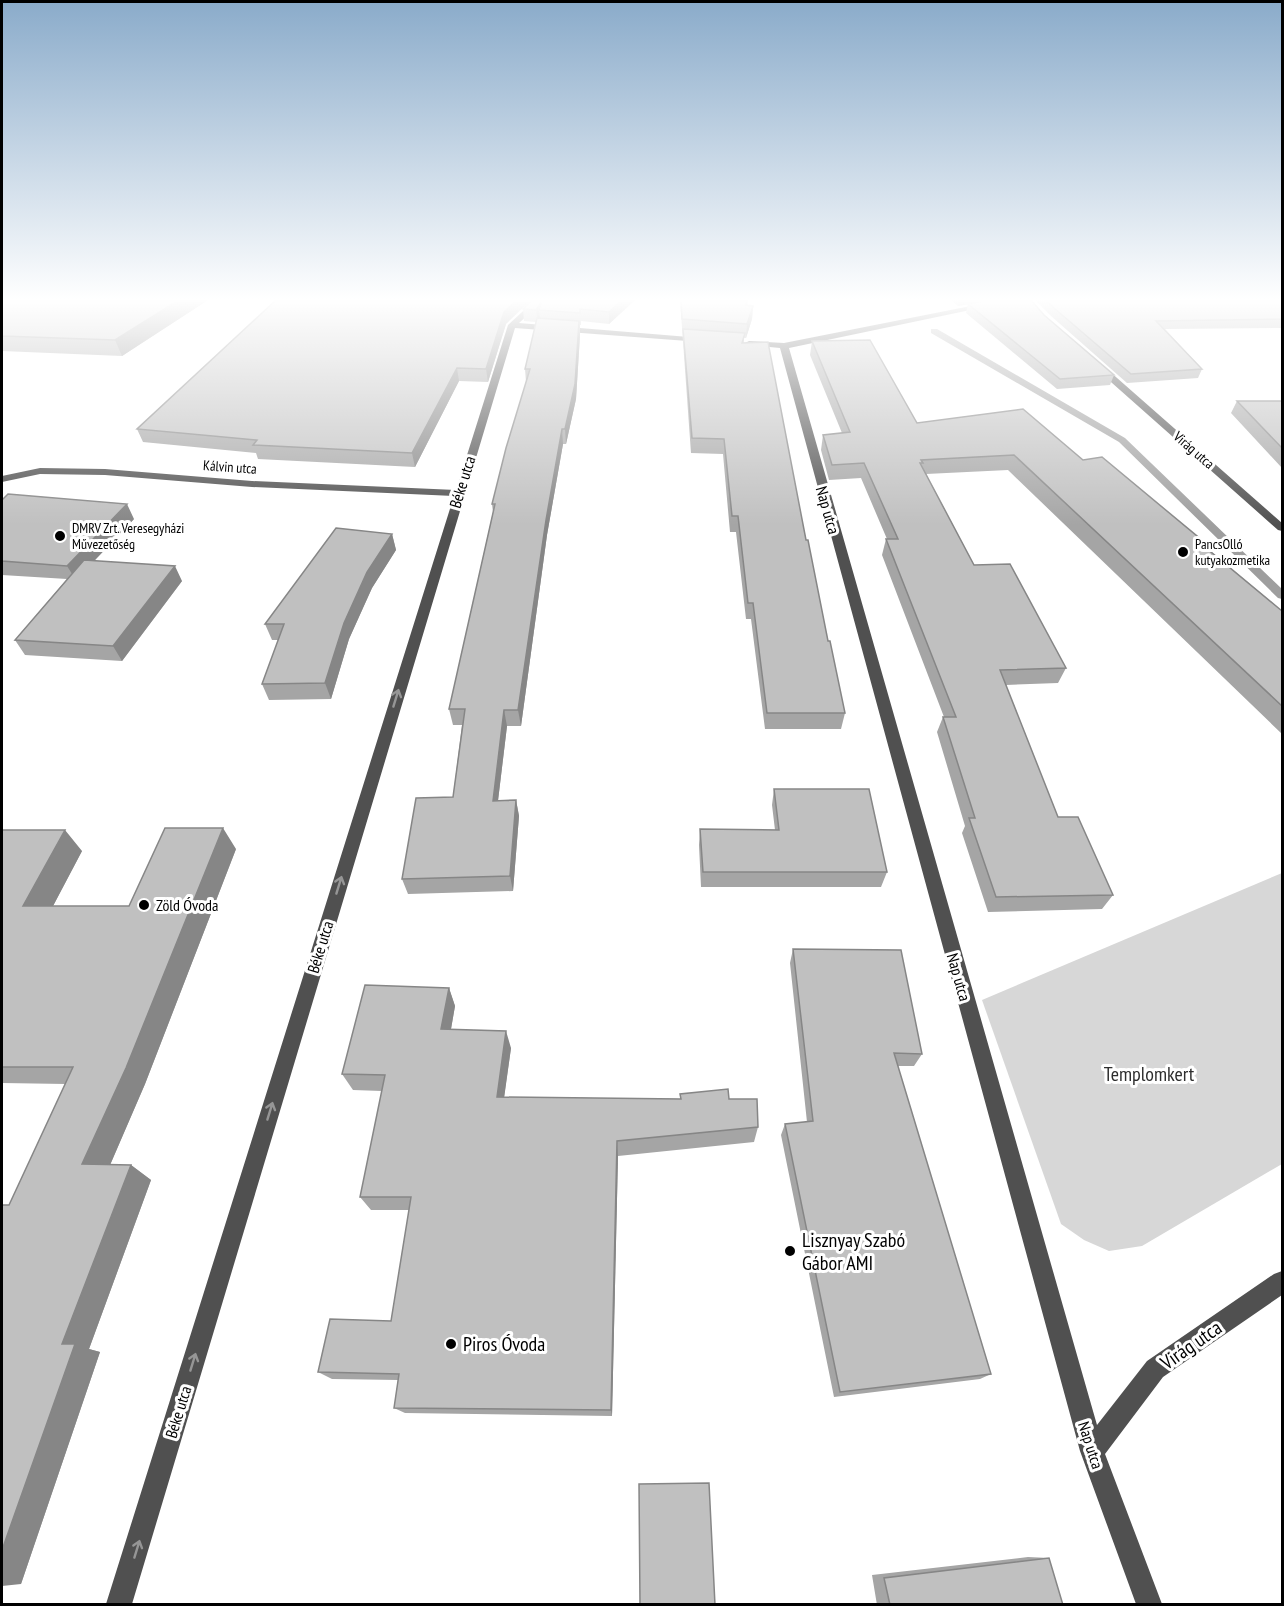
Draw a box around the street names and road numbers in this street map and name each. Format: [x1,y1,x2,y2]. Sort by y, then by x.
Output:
street label: Virág utca [1169,427,1218,473]
street label: Béke utca [445,453,479,511]
street label: Kálvin utca [203,456,257,478]
street label: Nap utca [812,484,844,536]
street label: Béke utca [303,918,337,976]
street label: Nap utca [943,951,975,1003]
street label: Virág utca [1154,1315,1227,1376]
street label: Béke utca [161,1383,195,1441]
street label: Nap utca [1074,1419,1108,1471]

